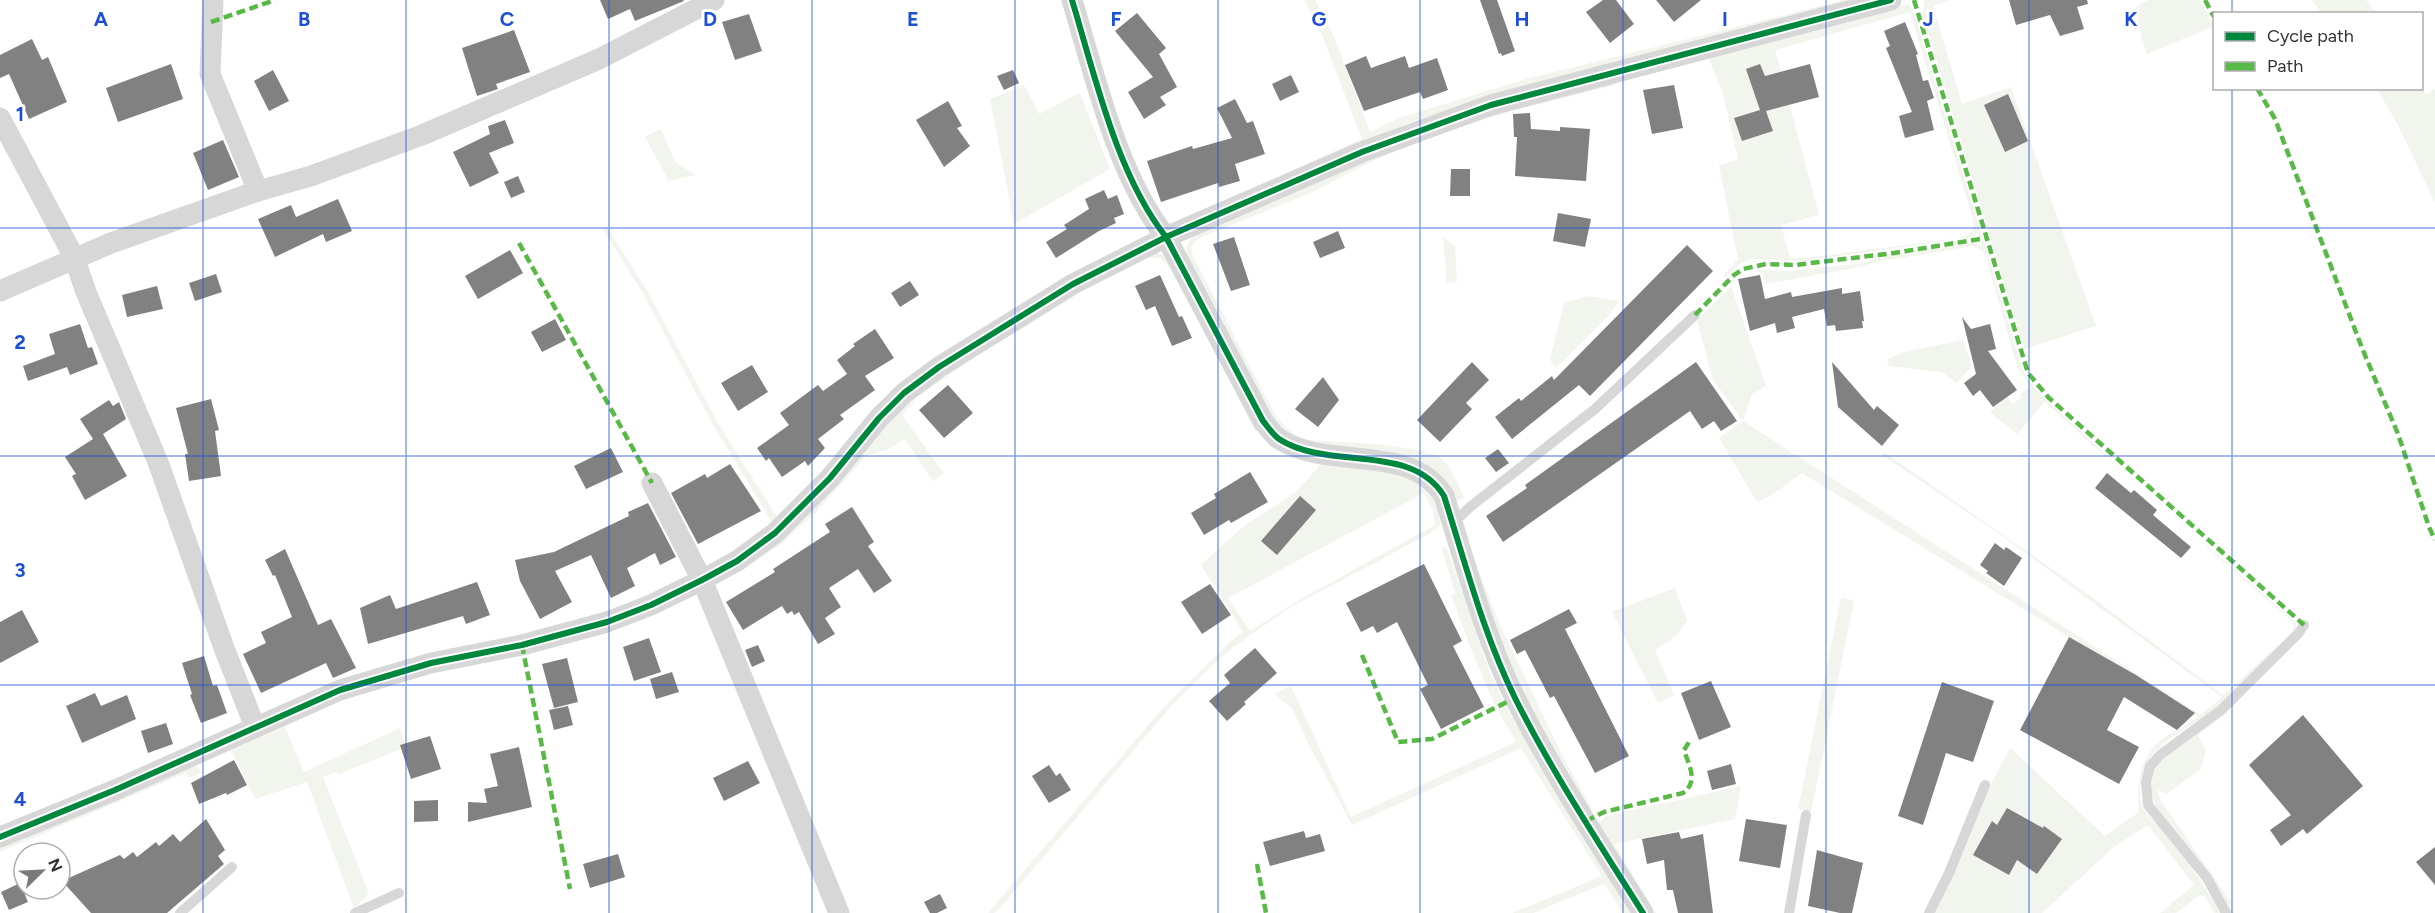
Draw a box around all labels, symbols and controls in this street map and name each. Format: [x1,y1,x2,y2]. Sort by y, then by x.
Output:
text: A [94,7,109,31]
text: B [298,7,310,31]
text: C [500,7,514,31]
text: D [703,7,717,31]
text: E [907,7,919,31]
text: F [1110,7,1122,31]
text: G [1312,7,1327,31]
text: H [1515,7,1530,31]
text: I [1722,7,1728,31]
text: J [1922,7,1934,31]
text: K [2124,7,2138,31]
legend [2213,12,2423,90]
text: Cycle path [2267,25,2354,47]
text: Path [2267,55,2303,77]
text: 1 [16,102,24,126]
text: 2 [14,330,26,354]
text: 3 [14,558,26,582]
text: 4 [14,787,27,811]
north arrow [12,841,72,901]
text: N [44,856,66,875]

